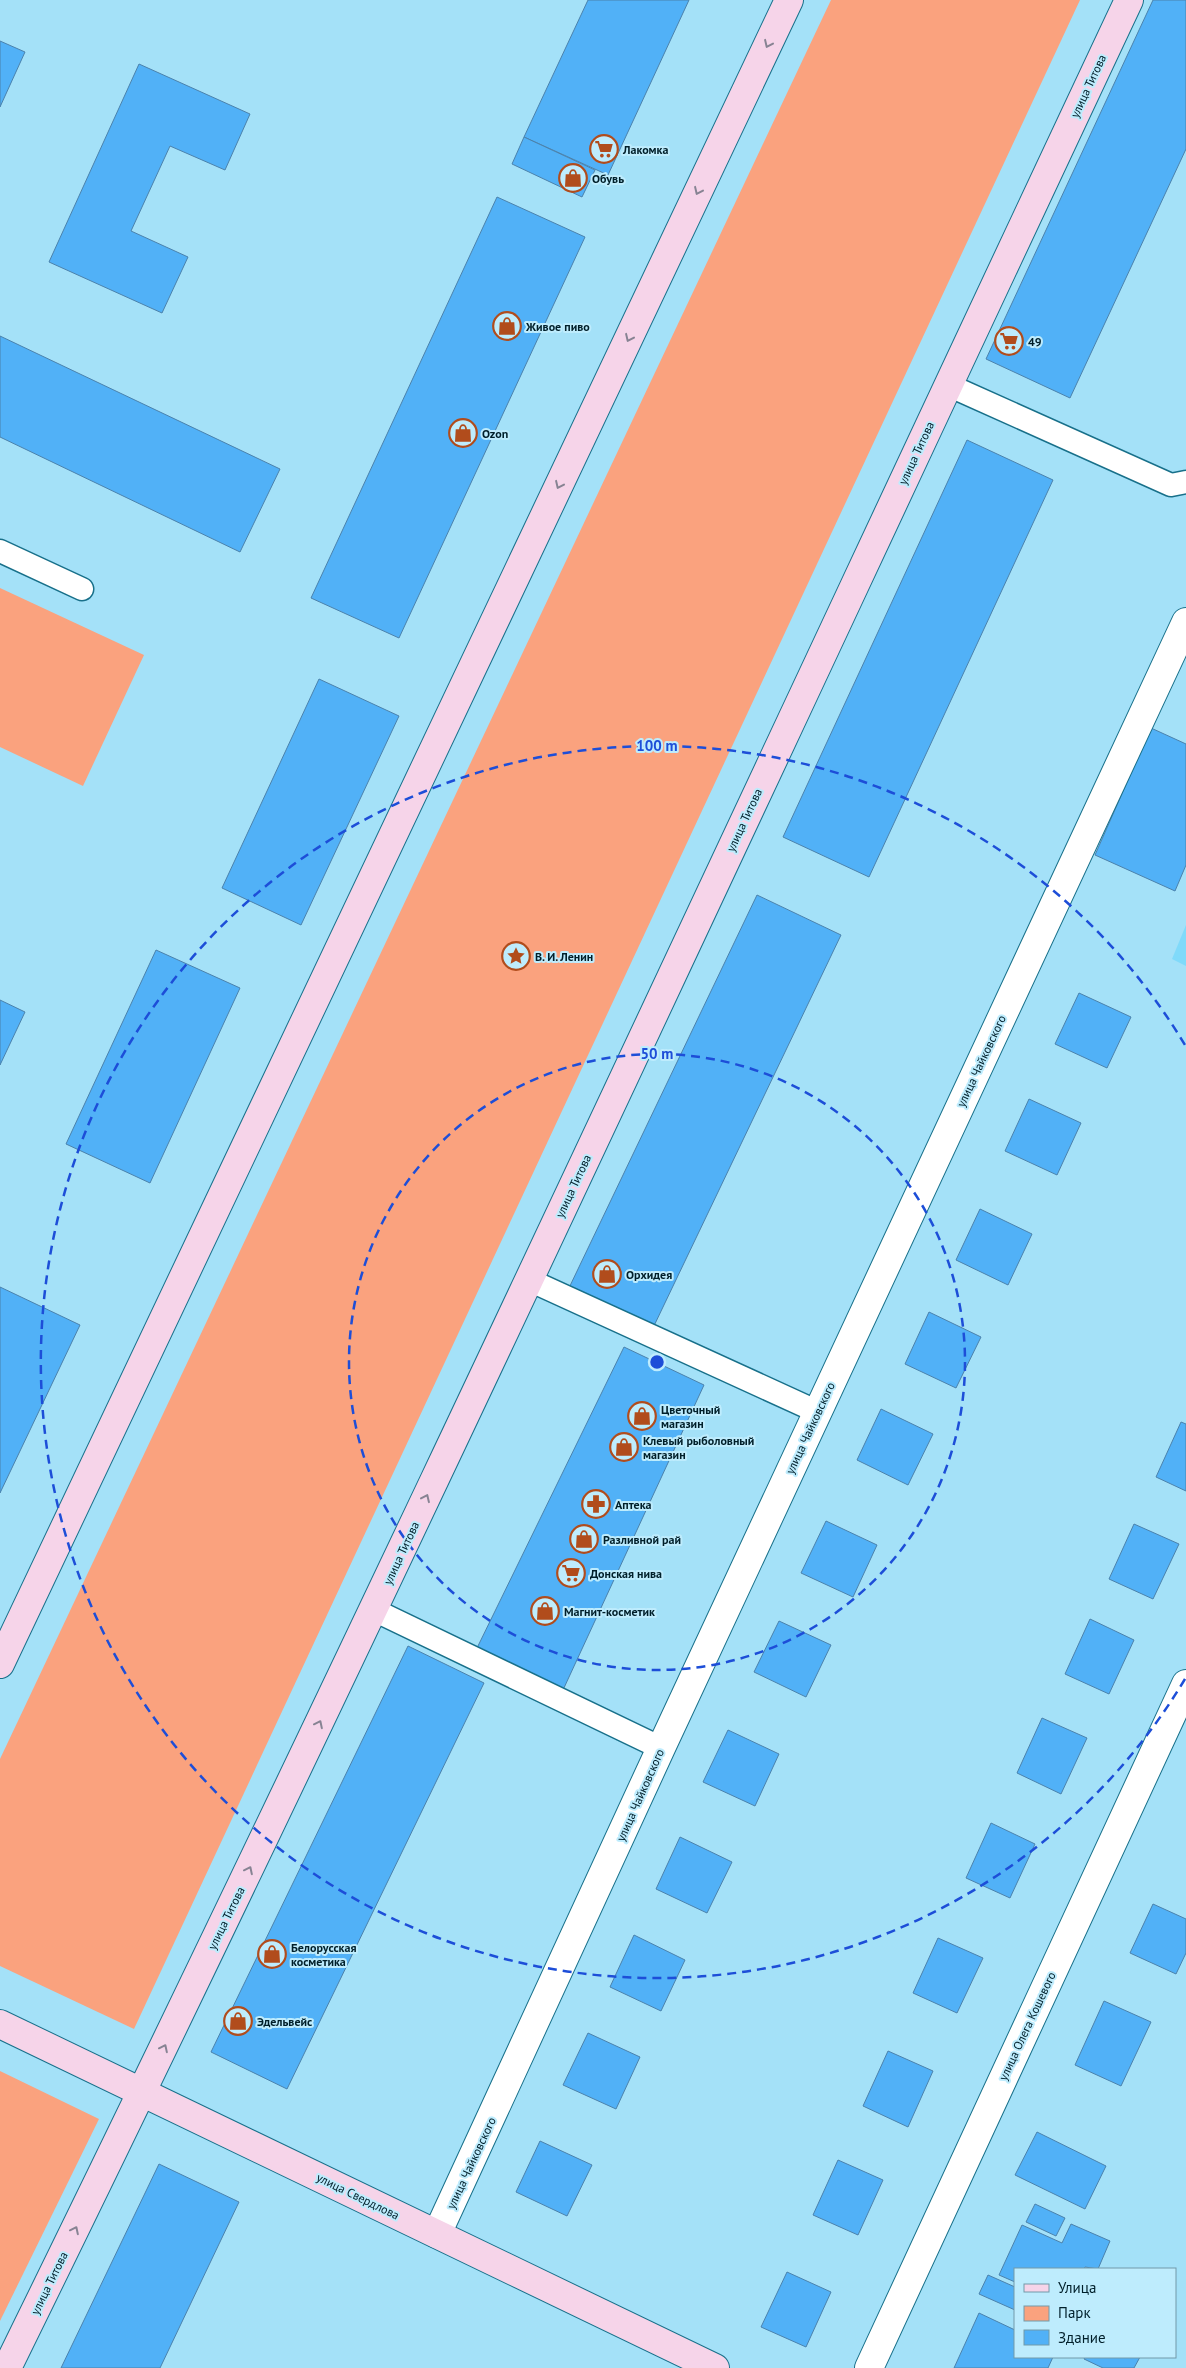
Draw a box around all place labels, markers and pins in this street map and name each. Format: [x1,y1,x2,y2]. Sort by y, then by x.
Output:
supermarket icon: Лакомка [589,134,619,164]
place label: Лакомка [622,142,668,157]
shop icon: Обувь [558,163,588,193]
place label: Обувь [592,171,624,186]
shop icon: Живое пиво [492,311,522,341]
place label: Живое пиво [525,319,590,334]
supermarket icon: 49 [994,326,1024,356]
place label: 49 [1028,334,1042,349]
shop icon: Ozon [448,418,478,448]
place label: Ozon [482,426,508,441]
place icon: В. И. Ленин [501,941,531,971]
place label: В. И. Ленин [535,949,593,964]
shop icon: Орхидея [592,1259,622,1289]
place label: Орхидея [626,1267,672,1282]
centre of rings [648,1353,666,1371]
shop icon: Цветочный магазин [627,1401,657,1431]
place label: Цветочный магазин [661,1402,720,1431]
shop icon: Клевый рыболовный магазин [609,1432,639,1462]
place label: Клевый рыболовный магазин [643,1433,754,1462]
pharmacy icon: Аптека [581,1489,611,1519]
place label: Аптека [615,1497,652,1512]
shop icon: Разливной рай [569,1524,599,1554]
place label: Разливной рай [603,1532,681,1547]
supermarket icon: Донская нива [556,1558,586,1588]
place label: Донская нива [590,1566,662,1581]
shop icon: Магнит-косметик [530,1596,560,1626]
place label: Магнит-косметик [564,1604,655,1619]
shop icon: Белорусская косметика [257,1939,287,1969]
place label: Белорусская косметика [291,1940,356,1969]
shop icon: Эдельвейс [223,2006,253,2036]
place label: Эдельвейс [257,2014,312,2029]

